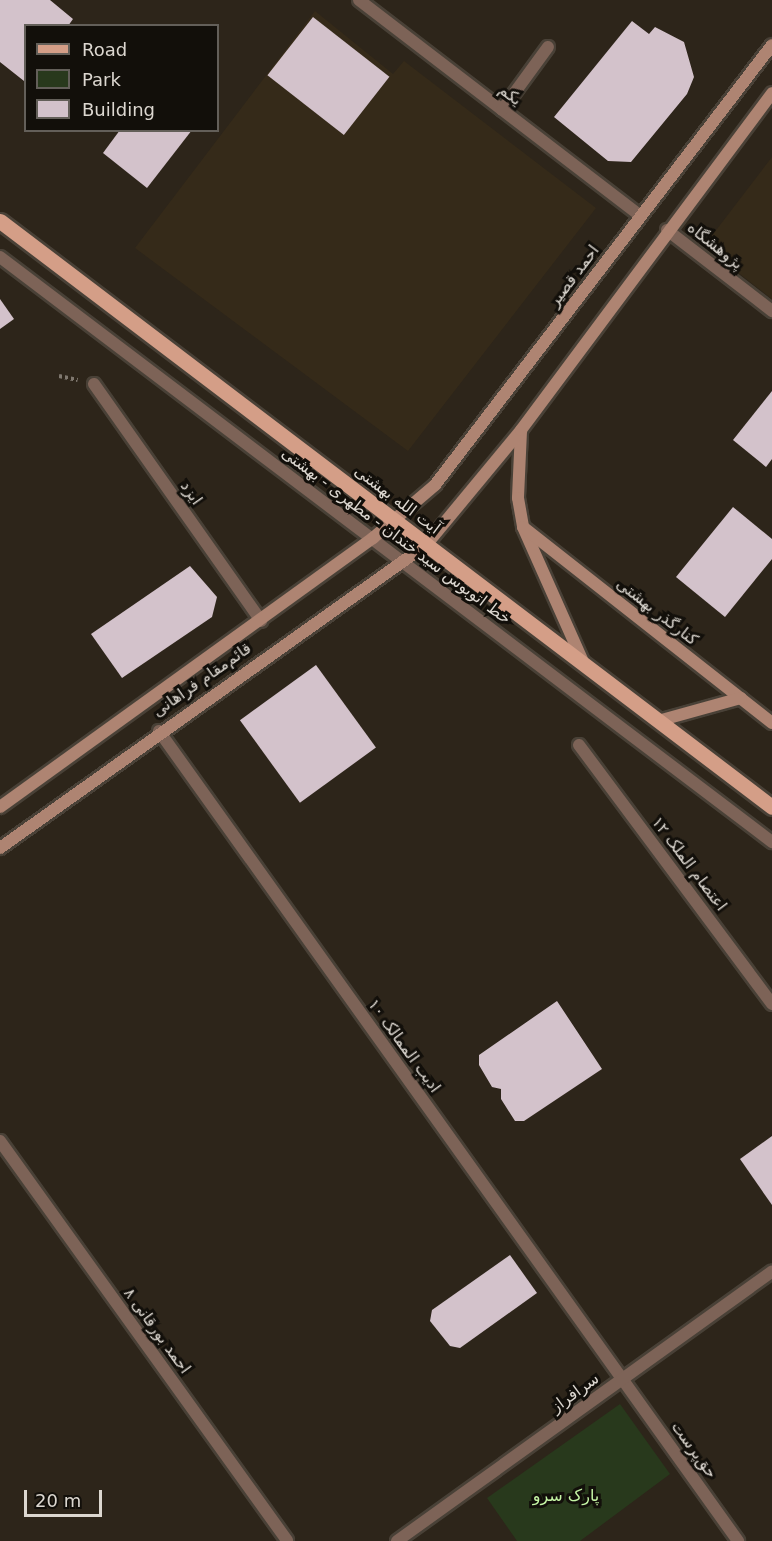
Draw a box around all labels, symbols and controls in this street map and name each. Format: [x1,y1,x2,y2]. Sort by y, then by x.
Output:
legend [24,24,219,132]
text: Road [82,39,127,60]
text: Park [82,69,121,90]
street label: یکم [495,80,525,110]
text: Building [82,99,155,120]
street label: پژوهشگاه [683,218,747,274]
street label: احمد قصیر [545,241,603,311]
street label: خط اتوبوس سید خندان - مطهری - بهشتی [278,443,514,629]
street label: آیت الله بهشتی [350,462,444,538]
street label: ایزد [176,477,206,509]
street label: کنارگذر بهشتی [612,574,702,650]
street label: قائم‌مقام فراهانی [149,639,255,721]
street label: اعتصام الملک ۱۲ [647,813,731,915]
street label: ادیب الممالک ۱۰ [364,995,444,1097]
street label: احمد بورقانی ۸ [119,1284,195,1378]
street label: سرافراز [547,1369,603,1417]
street label: حق‌پرست [667,1418,721,1482]
scale bar [27,1478,105,1516]
park label: پارک سرو [533,1486,599,1506]
text: 20 m [35,1490,81,1511]

